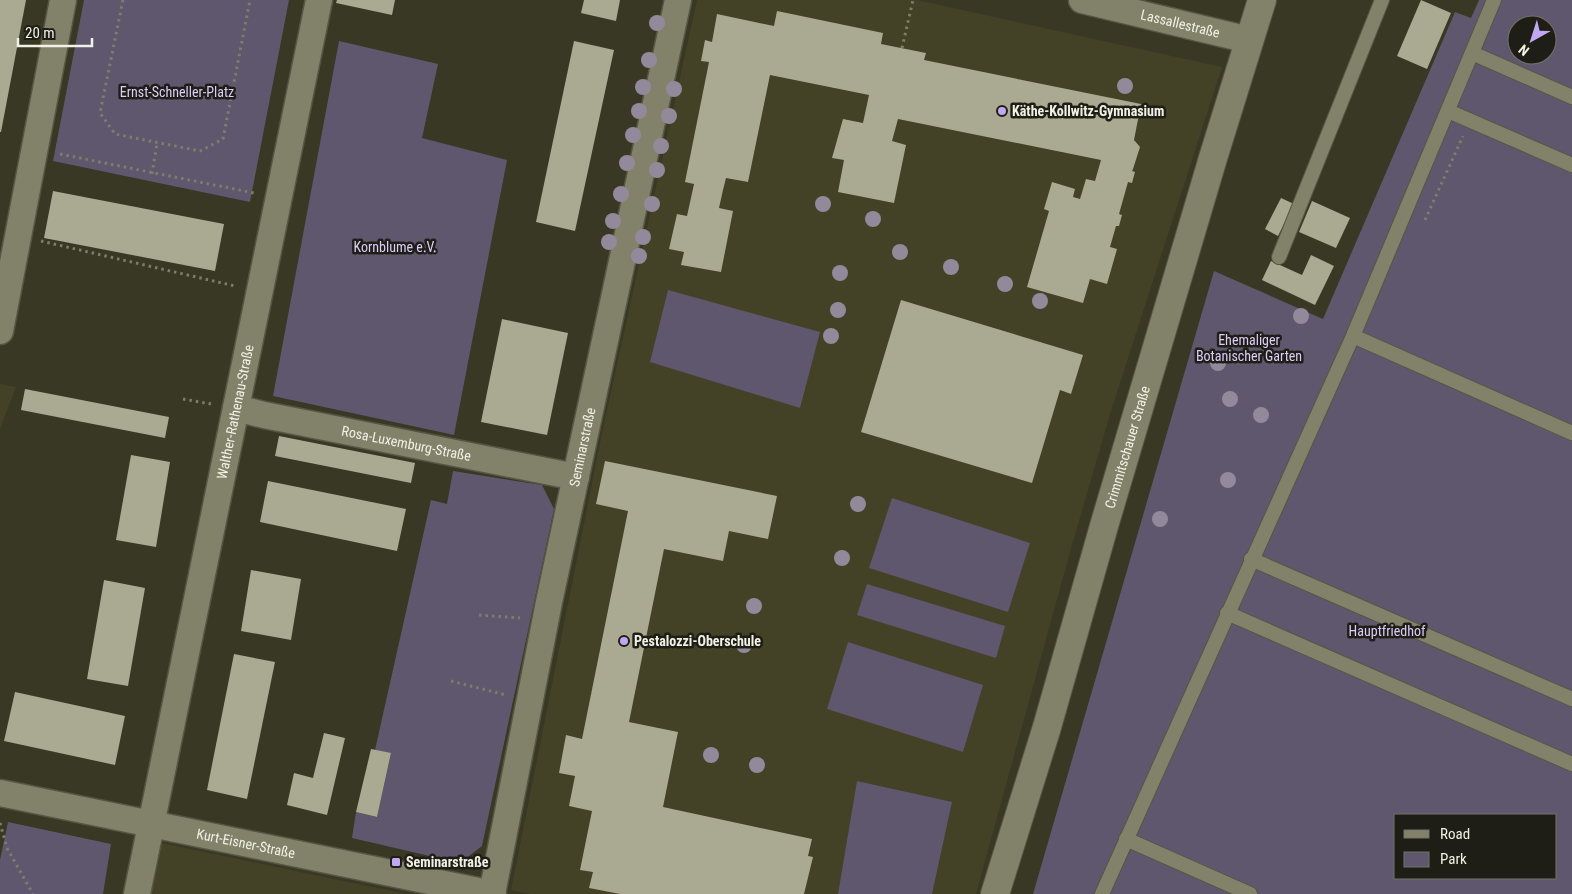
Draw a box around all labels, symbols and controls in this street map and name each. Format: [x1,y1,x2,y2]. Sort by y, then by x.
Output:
street label: Lassallestraße [1139,6,1222,41]
scale bar [18,15,91,47]
north arrow [1507,15,1557,65]
text: 20 m [25,24,55,42]
text: N [1515,41,1532,59]
park label: Ernst-Schneller-Platz [120,84,234,100]
place label: Käthe-Kollwitz-Gymnasium [1012,103,1164,119]
marker: Käthe-Kollwitz-Gymnasium [996,105,1008,117]
park label: Kornblume e.V. [354,239,436,255]
park label: Ehemaliger Botanischer Garten [1196,332,1302,364]
street label: Walther-Rathenau-Straße [214,343,257,481]
street label: Crimmitschauer Straße [1102,384,1153,510]
street label: Seminarstraße [566,406,599,488]
street label: Rosa-Luxemburg-Straße [340,423,473,464]
park label: Hauptfriedhof [1349,623,1426,639]
place label: Pestalozzi-Oberschule [634,633,761,649]
marker: Pestalozzi-Oberschule [618,635,630,647]
legend [1394,814,1557,879]
street label: Kurt-Eisner-Straße [195,825,297,861]
text: Road [1440,825,1470,843]
text: Park [1440,850,1467,868]
place label: Seminarstraße [406,854,489,870]
marker: Seminarstraße [390,856,402,868]

